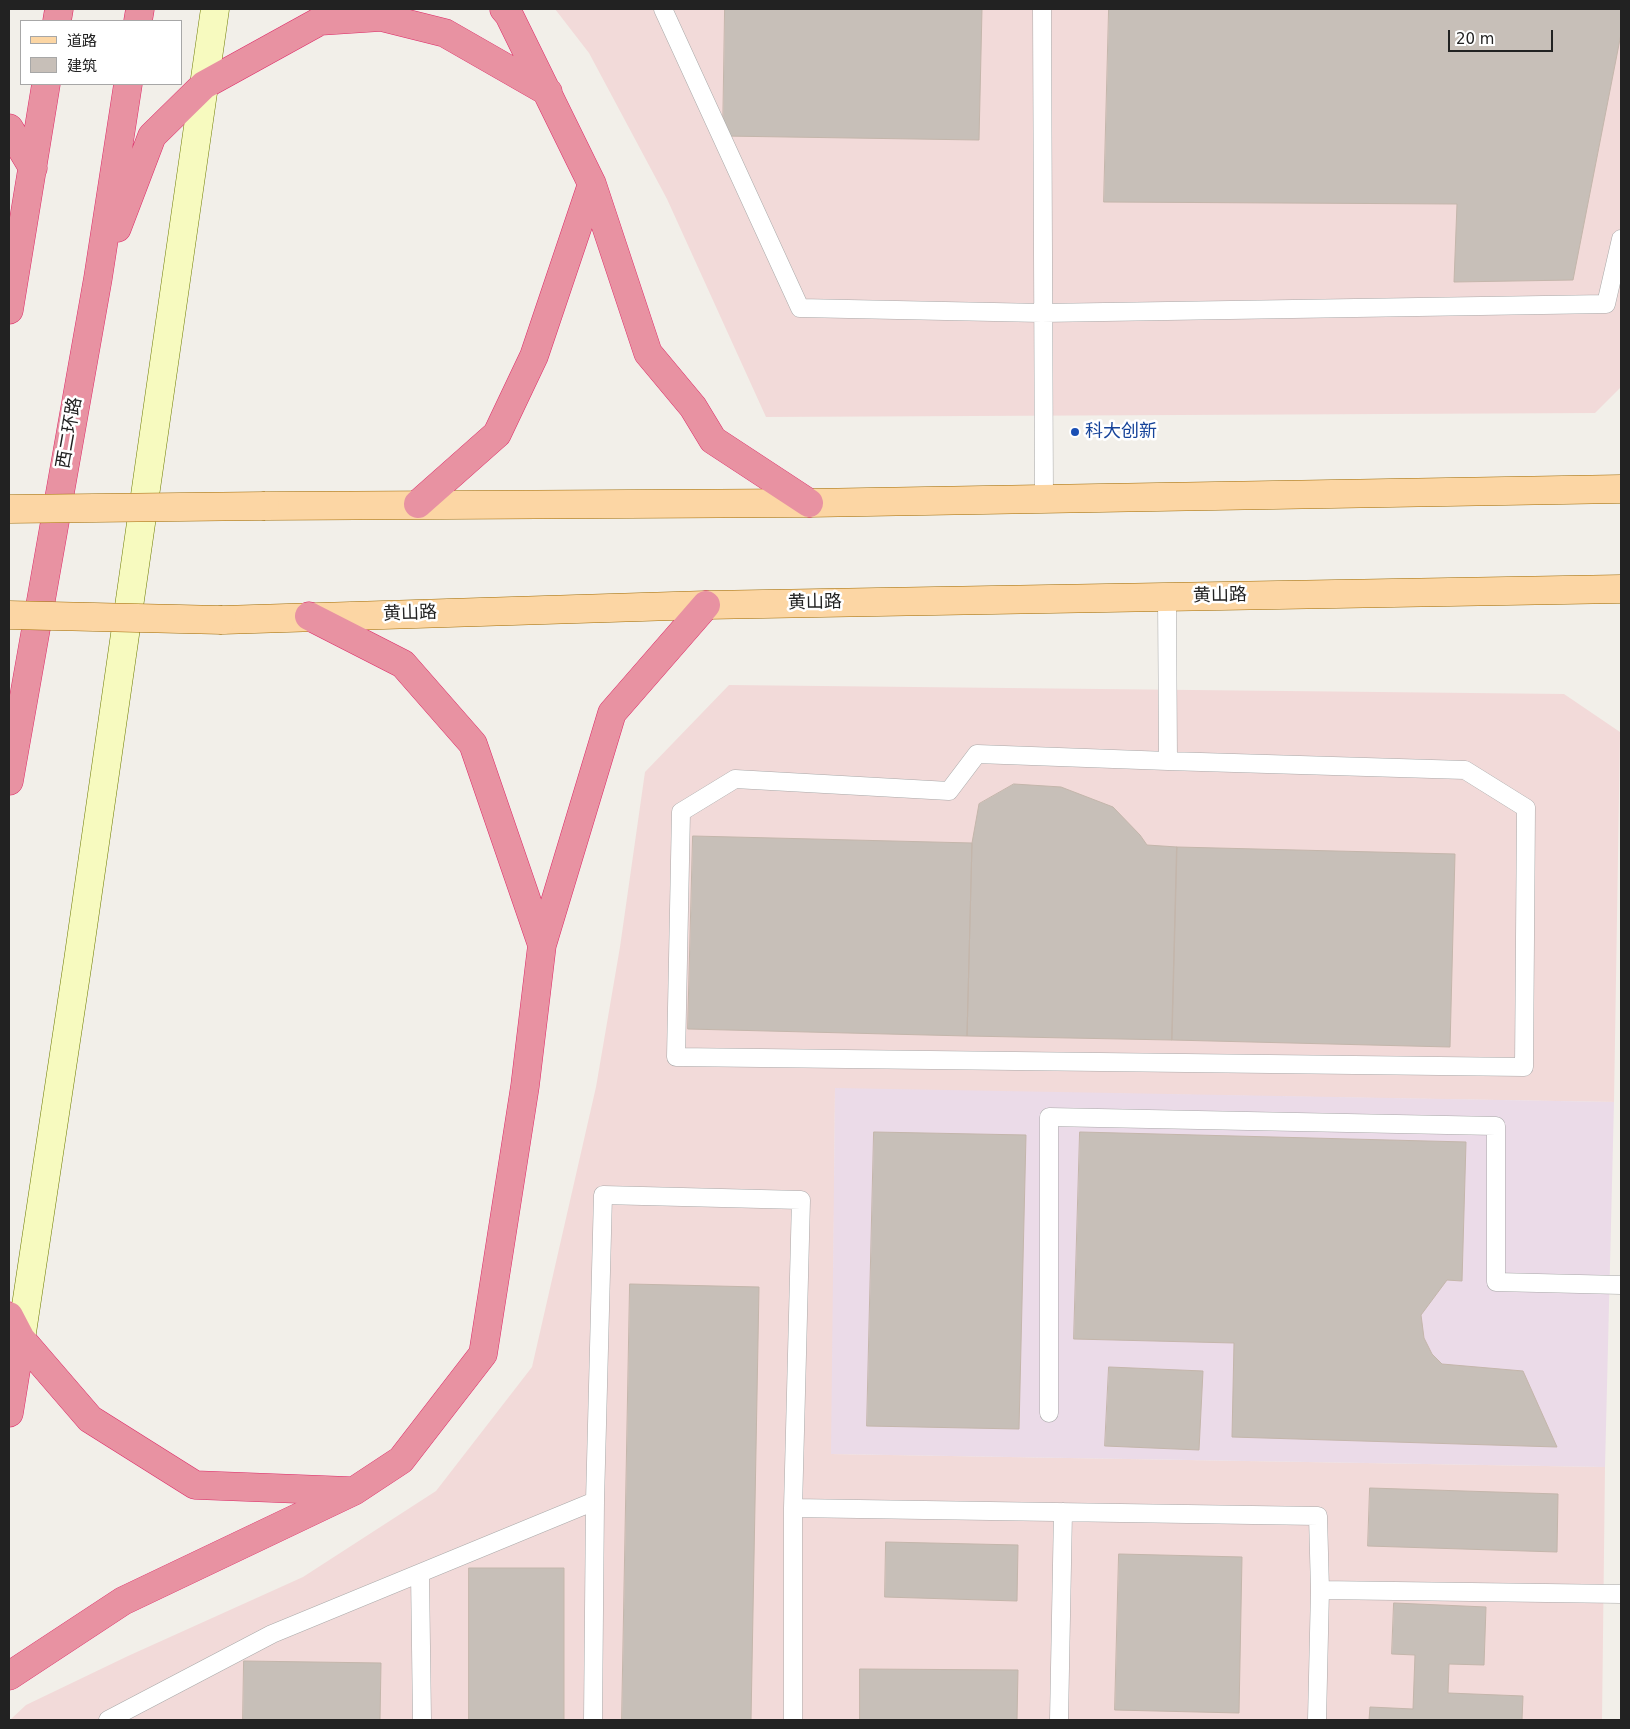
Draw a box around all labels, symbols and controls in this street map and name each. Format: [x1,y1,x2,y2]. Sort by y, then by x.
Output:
legend [20,20,182,85]
scale bar [1450,20,1555,52]
text: 20 m [1456,30,1494,48]
text: 道路 [67,32,97,50]
text: 建筑 [67,57,97,75]
street label: 西二环路 [53,396,87,470]
place label: 科大创新 [1085,421,1157,443]
marker: 科大创新 [1069,426,1081,438]
street label: 黄山路 [1193,585,1247,607]
street label: 黄山路 [788,592,842,614]
street label: 黄山路 [383,602,437,626]

